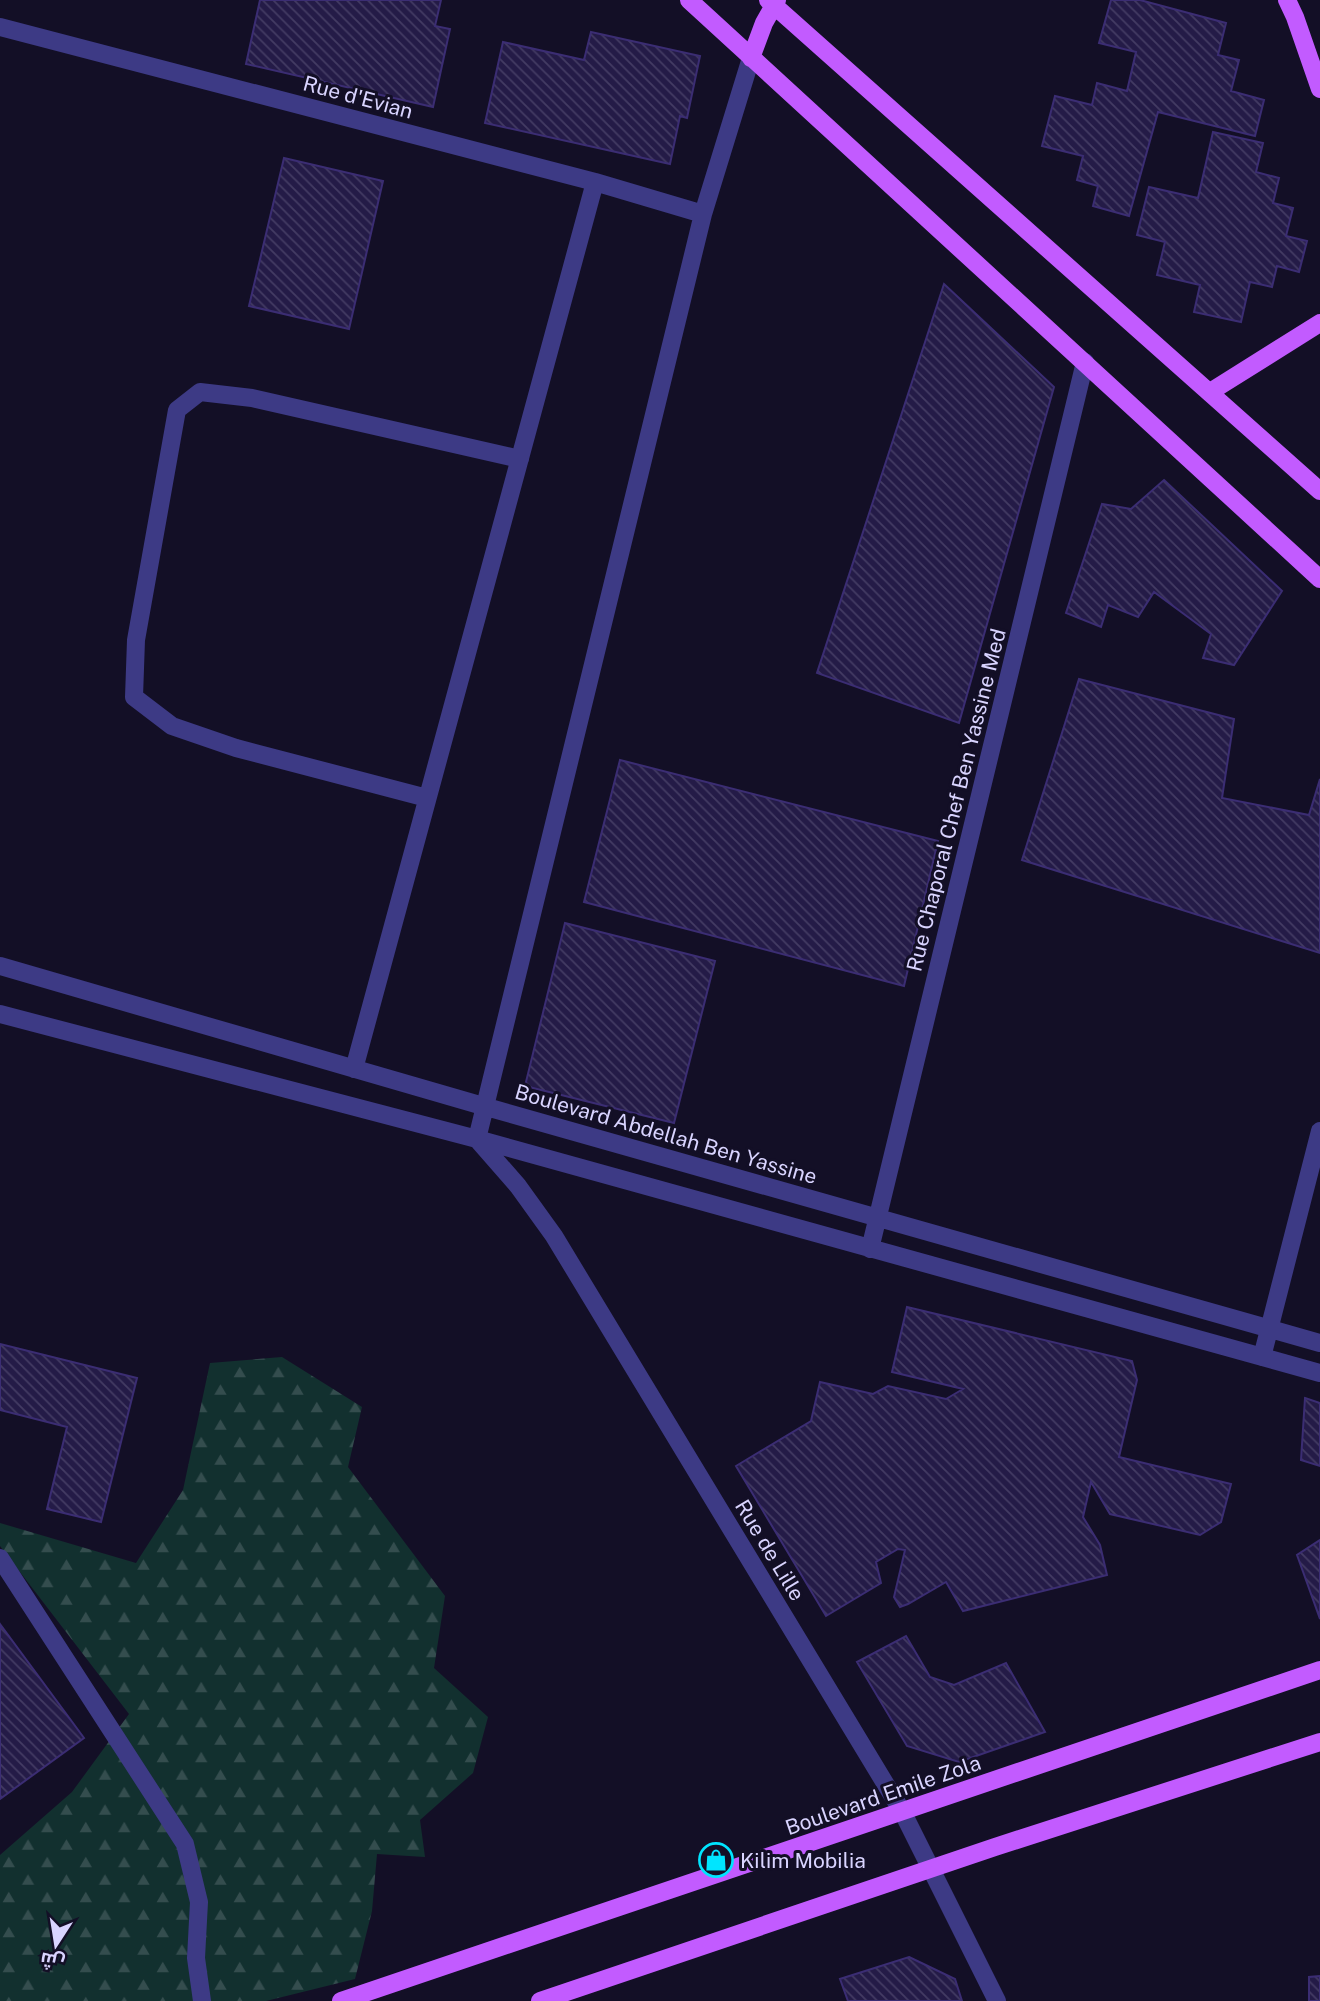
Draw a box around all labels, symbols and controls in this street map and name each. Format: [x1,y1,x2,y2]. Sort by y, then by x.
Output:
street label: Rue d'Evian [300,70,416,124]
street label: Rue Chaporal Chef Ben Yassine Med [901,626,1011,974]
street label: Boulevard Abdellah Ben Yassine [512,1079,820,1189]
street label: Rue de Lille [730,1495,810,1605]
street label: Boulevard Emile Zola [782,1750,984,1840]
shop icon: Kilim Mobilia [697,1841,735,1879]
place label: Kilim Mobilia [740,1848,866,1873]
north arrow [21,1910,91,1980]
text: ش [38,1947,67,1975]

